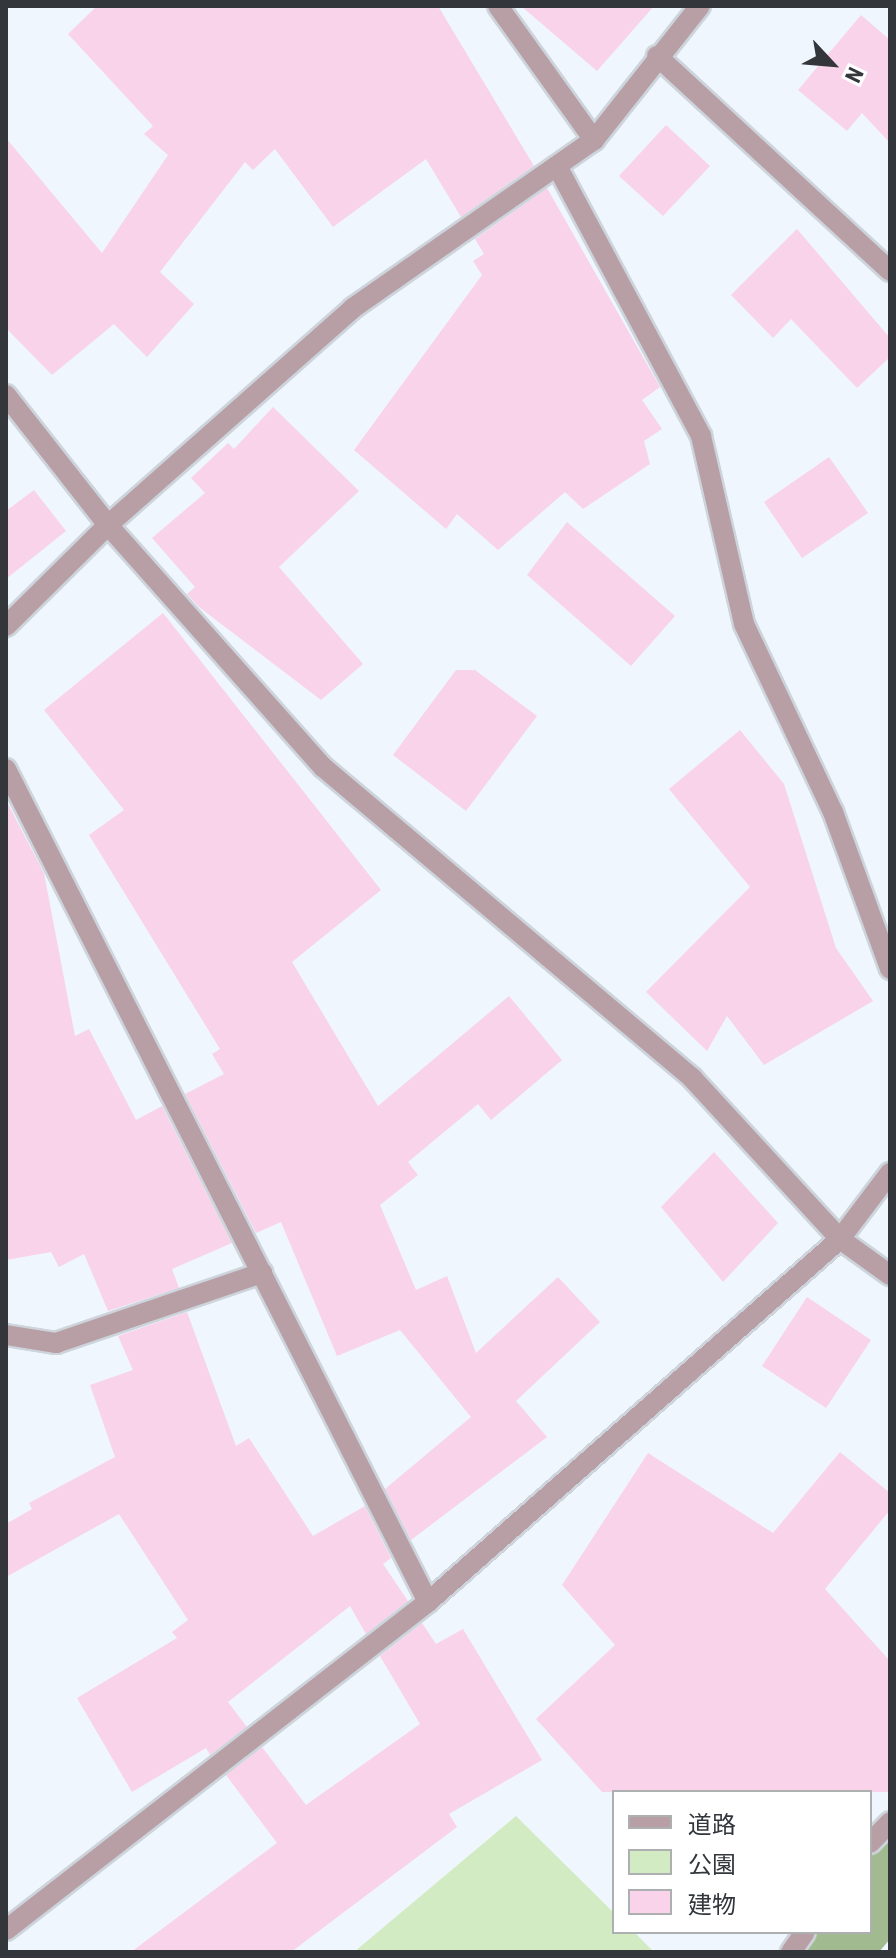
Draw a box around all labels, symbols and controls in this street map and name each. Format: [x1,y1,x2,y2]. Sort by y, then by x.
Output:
north arrow [792,24,872,104]
text: N [840,63,868,86]
legend [612,1790,872,1934]
text: 道路 [688,1811,736,1839]
text: 公園 [688,1851,736,1879]
text: 建物 [688,1891,736,1919]

